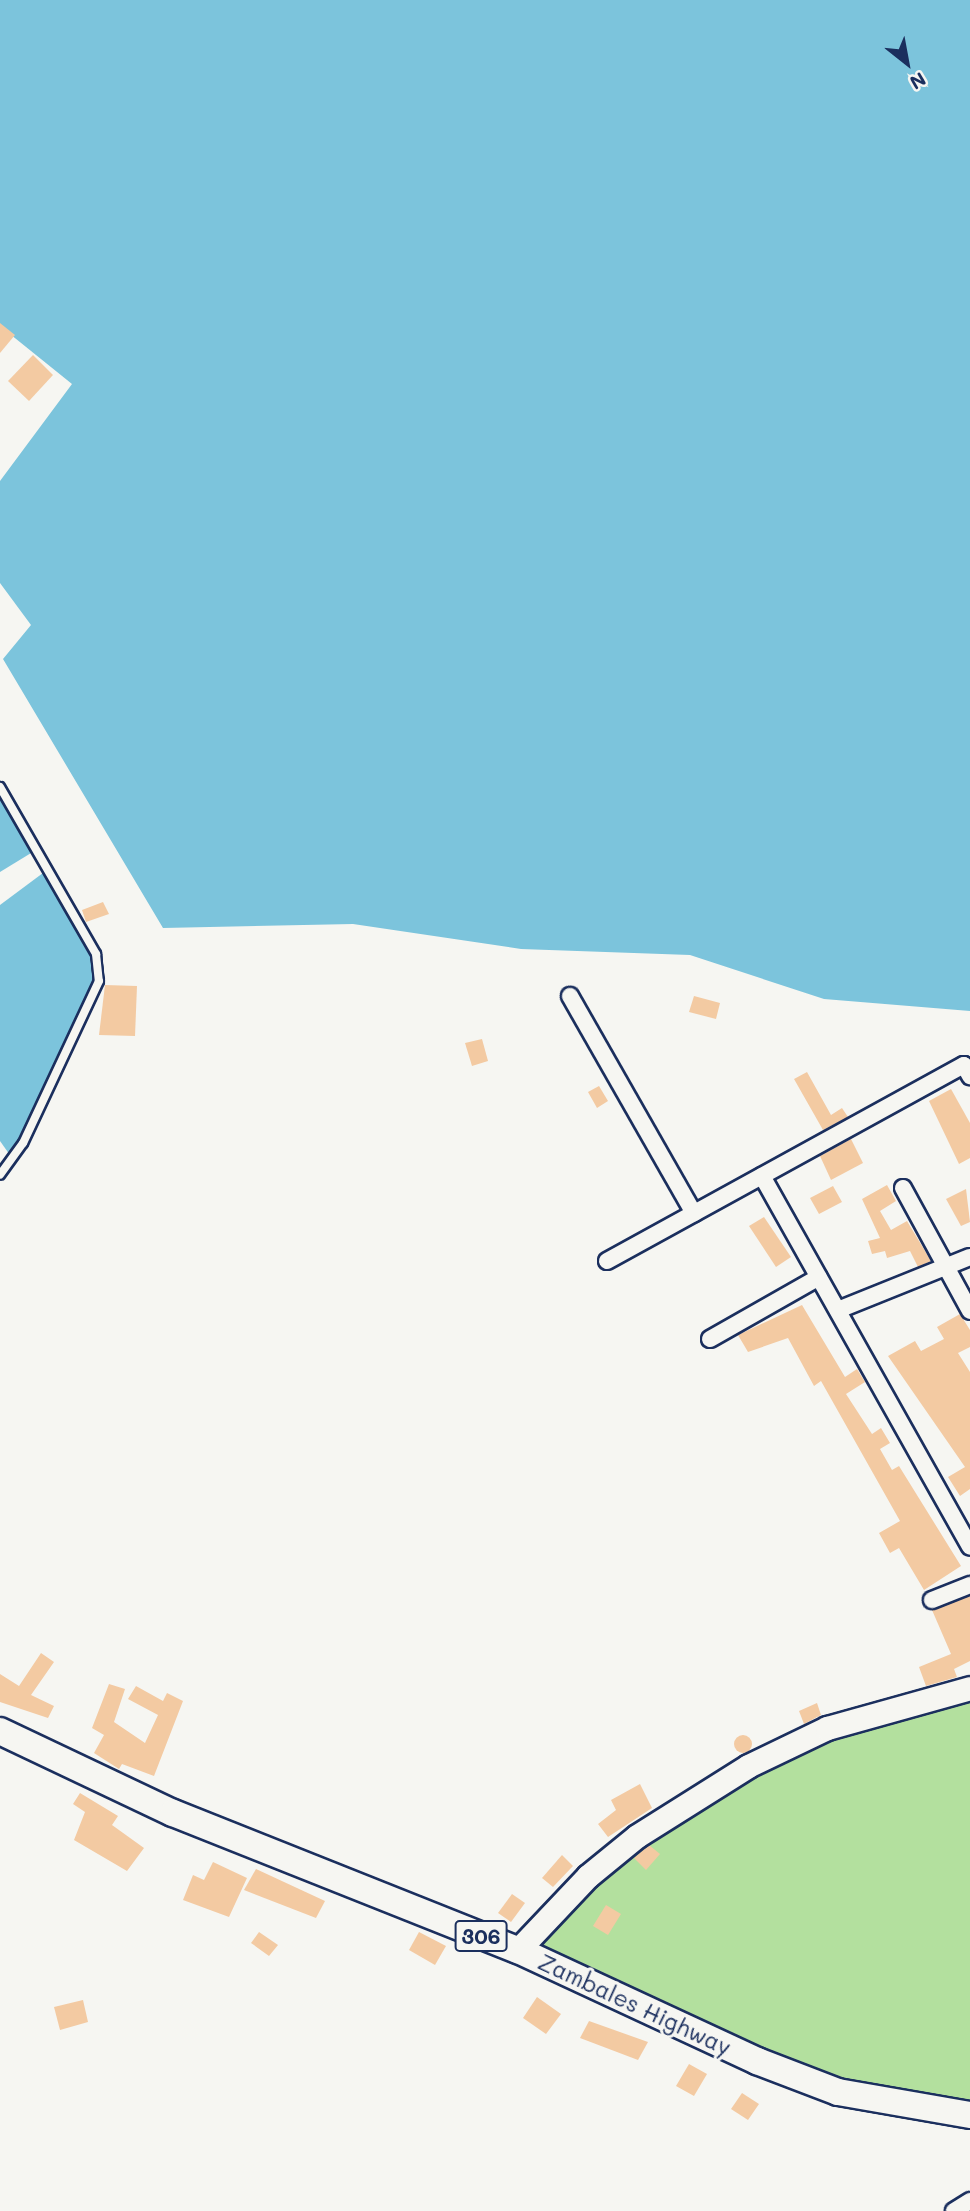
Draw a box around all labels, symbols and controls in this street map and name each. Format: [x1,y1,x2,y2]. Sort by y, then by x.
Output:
north arrow [872,28,942,98]
text: N [905,67,931,96]
road number: 306 [453,1918,509,1954]
street label: Zambales Highway [534,1947,736,2061]

